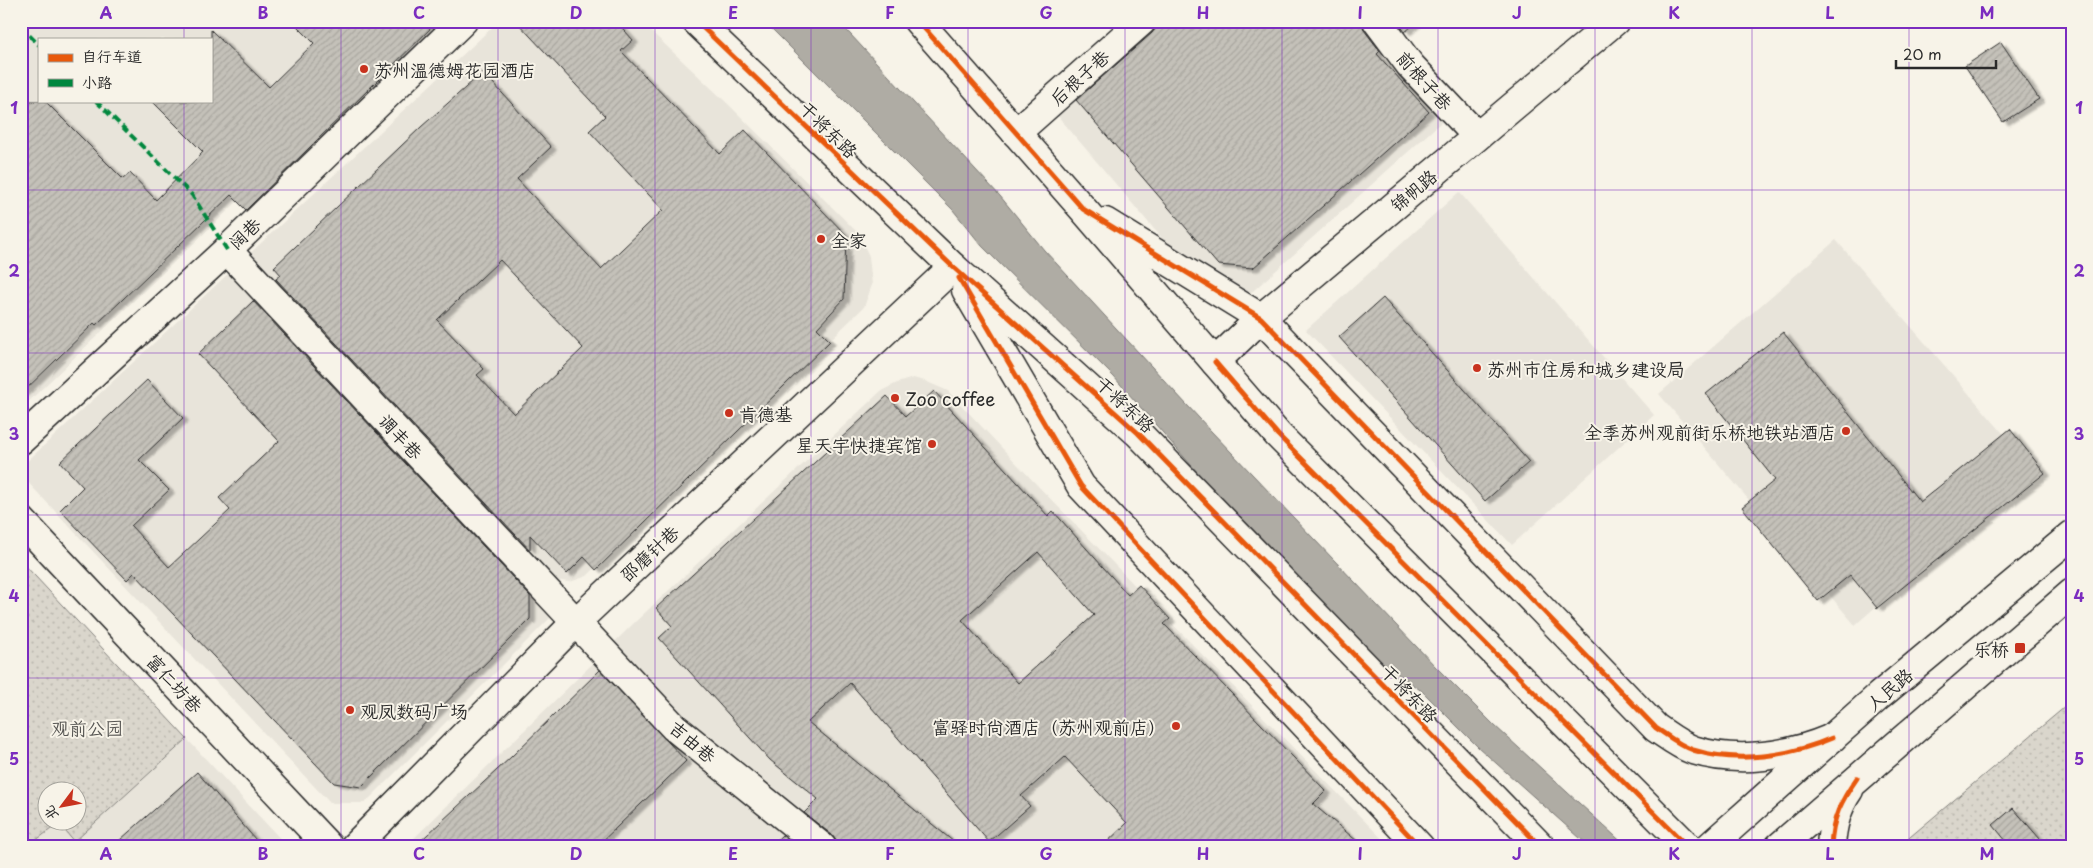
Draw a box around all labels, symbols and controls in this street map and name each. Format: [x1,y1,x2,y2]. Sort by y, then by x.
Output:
text: A [100,0,113,24]
text: B [258,0,269,24]
text: C [413,0,425,24]
text: D [570,0,582,24]
text: E [728,0,738,24]
text: F [885,0,895,24]
text: G [1039,0,1053,24]
text: H [1197,0,1209,24]
text: I [1357,0,1363,24]
text: J [1512,0,1522,24]
text: K [1668,0,1680,24]
text: L [1825,0,1835,24]
text: M [1979,0,1995,24]
legend [38,38,212,102]
scale bar [1896,38,1996,70]
text: 20 m [1903,42,1942,65]
street label: 后根子巷 [1043,43,1115,111]
text: 自行车道 [82,44,142,67]
street label: 前根子巷 [1391,44,1459,116]
place label: 苏州温德姆花园酒店 [374,56,536,83]
marker: 苏州温德姆花园酒店 [358,63,370,75]
text: 小路 [82,70,112,93]
street label: 干将东路 [794,94,864,164]
text: 1 [10,95,18,119]
text: 1 [2075,95,2083,119]
street label: 锦帆路 [1384,162,1442,218]
street label: 阔巷 [222,211,266,255]
place label: 全家 [831,226,867,253]
marker: 全家 [815,233,827,245]
text: 2 [8,258,20,282]
text: 2 [2073,258,2085,282]
place label: 苏州市住房和城乡建设局 [1487,355,1685,382]
marker: 苏州市住房和城乡建设局 [1471,362,1483,374]
street label: 干将东路 [1090,370,1162,438]
place label: Zoo coffee [905,385,995,412]
marker: Zoo coffee [889,392,901,404]
place label: 肯德基 [739,400,793,427]
street label: 调丰巷 [373,407,429,465]
marker: 肯德基 [723,407,735,419]
place label: 全季苏州观前街乐桥地铁站酒店 [1584,418,1836,445]
text: 3 [9,421,19,445]
text: 3 [2074,421,2084,445]
marker: 全季苏州观前街乐桥地铁站酒店 [1840,425,1852,437]
place label: 星天宇快捷宾馆 [796,431,922,458]
marker: 星天宇快捷宾馆 [926,438,938,450]
street label: 邵磨针巷 [613,519,685,587]
text: 4 [9,583,20,607]
text: 4 [2074,583,2085,607]
place label: 乐桥 [1973,635,2009,662]
marker: 乐桥 [2013,641,2027,655]
street label: 富仁坊巷 [141,647,209,719]
street label: 干将东路 [1375,658,1445,728]
street label: 人民路 [1860,661,1918,717]
place label: 观凤数码广场 [360,697,468,724]
marker: 观凤数码广场 [344,704,356,716]
street label: 吉由巷 [664,713,722,769]
place label: 富驿时尚酒店（苏州观前店） [932,713,1166,740]
park label: 观前公园 [51,714,123,741]
marker: 富驿时尚酒店（苏州观前店） [1170,720,1182,732]
text: 5 [9,746,19,770]
text: 5 [2074,746,2084,770]
north arrow [38,780,88,830]
text: 北 [38,802,63,825]
text: A [100,841,113,865]
text: B [258,841,269,865]
text: C [413,841,425,865]
text: D [570,841,582,865]
text: E [728,841,738,865]
text: F [885,841,895,865]
text: G [1039,841,1053,865]
text: H [1197,841,1209,865]
text: I [1357,841,1363,865]
text: J [1512,841,1522,865]
text: K [1668,841,1680,865]
text: L [1825,841,1835,865]
text: M [1979,841,1995,865]

